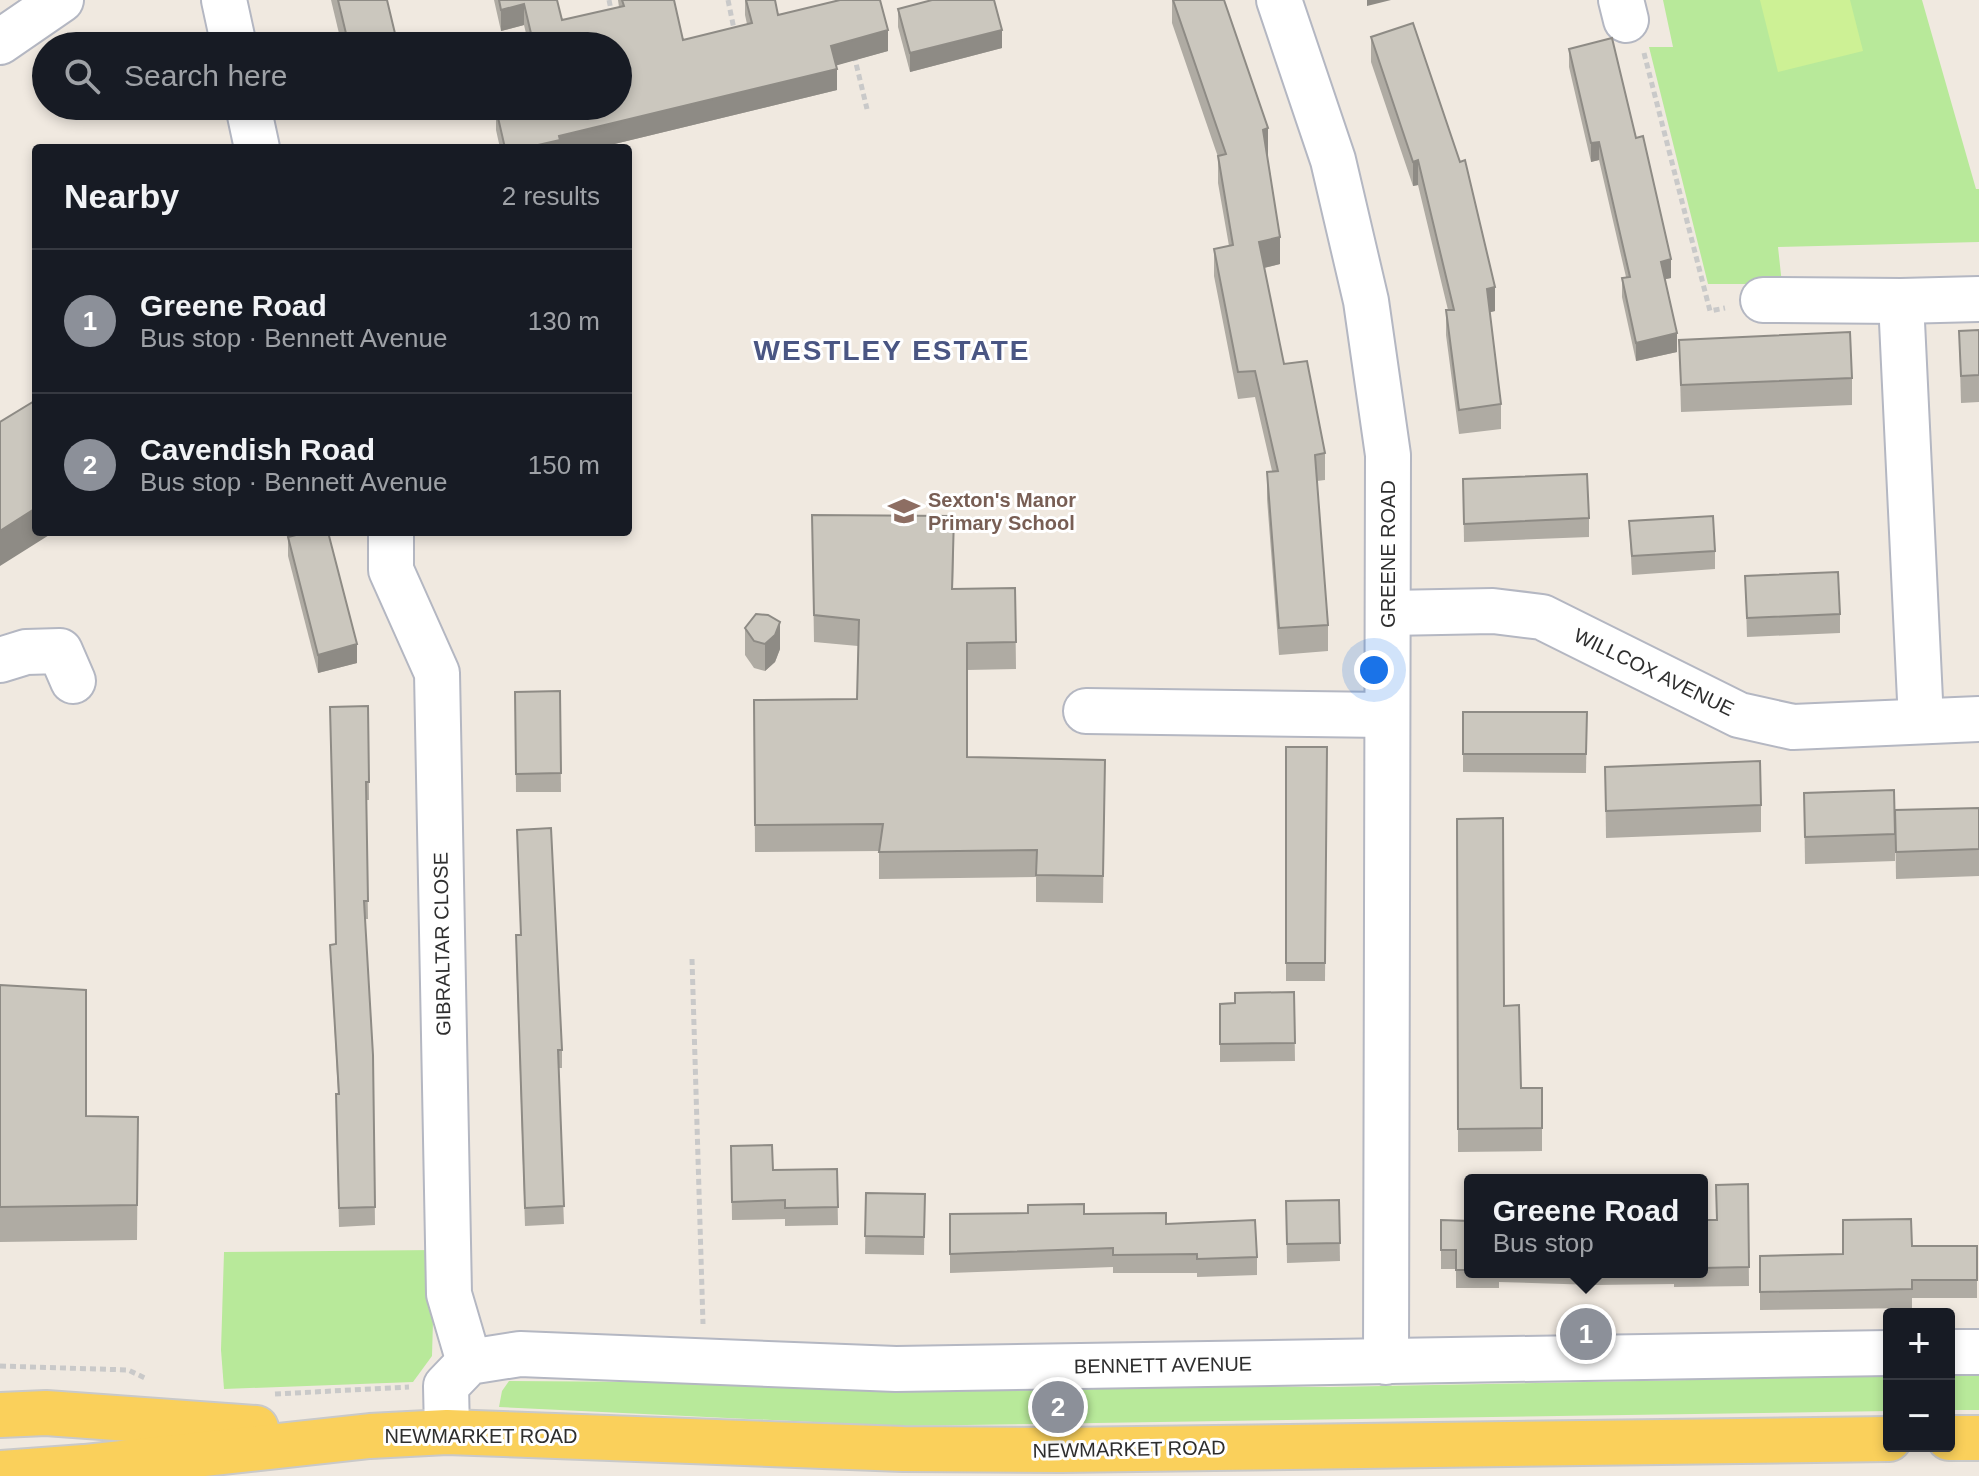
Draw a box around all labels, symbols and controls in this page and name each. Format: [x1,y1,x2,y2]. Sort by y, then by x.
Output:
search box [32,32,632,120]
icon: search [60,54,104,98]
text: Search here [124,59,287,92]
text: Nearby [64,177,179,215]
text: 2 results [502,181,600,211]
text: Greene Road [140,289,327,322]
text: 1 [83,306,97,336]
text: 130 m [528,306,600,336]
text: Bus stop · Bennett Avenue [140,323,447,353]
district label: WESTLEY ESTATE [754,335,1030,366]
text: Cavendish Road [140,433,375,466]
text: 2 [83,450,97,480]
text: 150 m [528,450,600,480]
text: Bus stop · Bennett Avenue [140,467,447,497]
street label: GREENE ROAD [1377,480,1399,628]
place label: Sexton's Manor Primary School [928,489,1076,534]
school or university icon: Sexton's Manor Primary School [887,494,921,528]
street label: WILLCOX AVENUE [1570,624,1738,720]
your location [1354,650,1394,690]
street label: GIBRALTAR CLOSE [429,852,455,1036]
popup [1464,1174,1708,1278]
text: Greene Road [1493,1194,1679,1227]
text: Bus stop [1493,1228,1594,1258]
pin: 1 [1560,1304,1612,1364]
map controls [1883,1308,1955,1452]
button: + [1883,1308,1955,1380]
street label: BENNETT AVENUE [1074,1352,1252,1378]
pin: 2 [1032,1377,1084,1437]
button: − [1883,1380,1955,1452]
street label: NEWMARKET ROAD [385,1425,577,1447]
street label: NEWMARKET ROAD [1032,1436,1226,1462]

